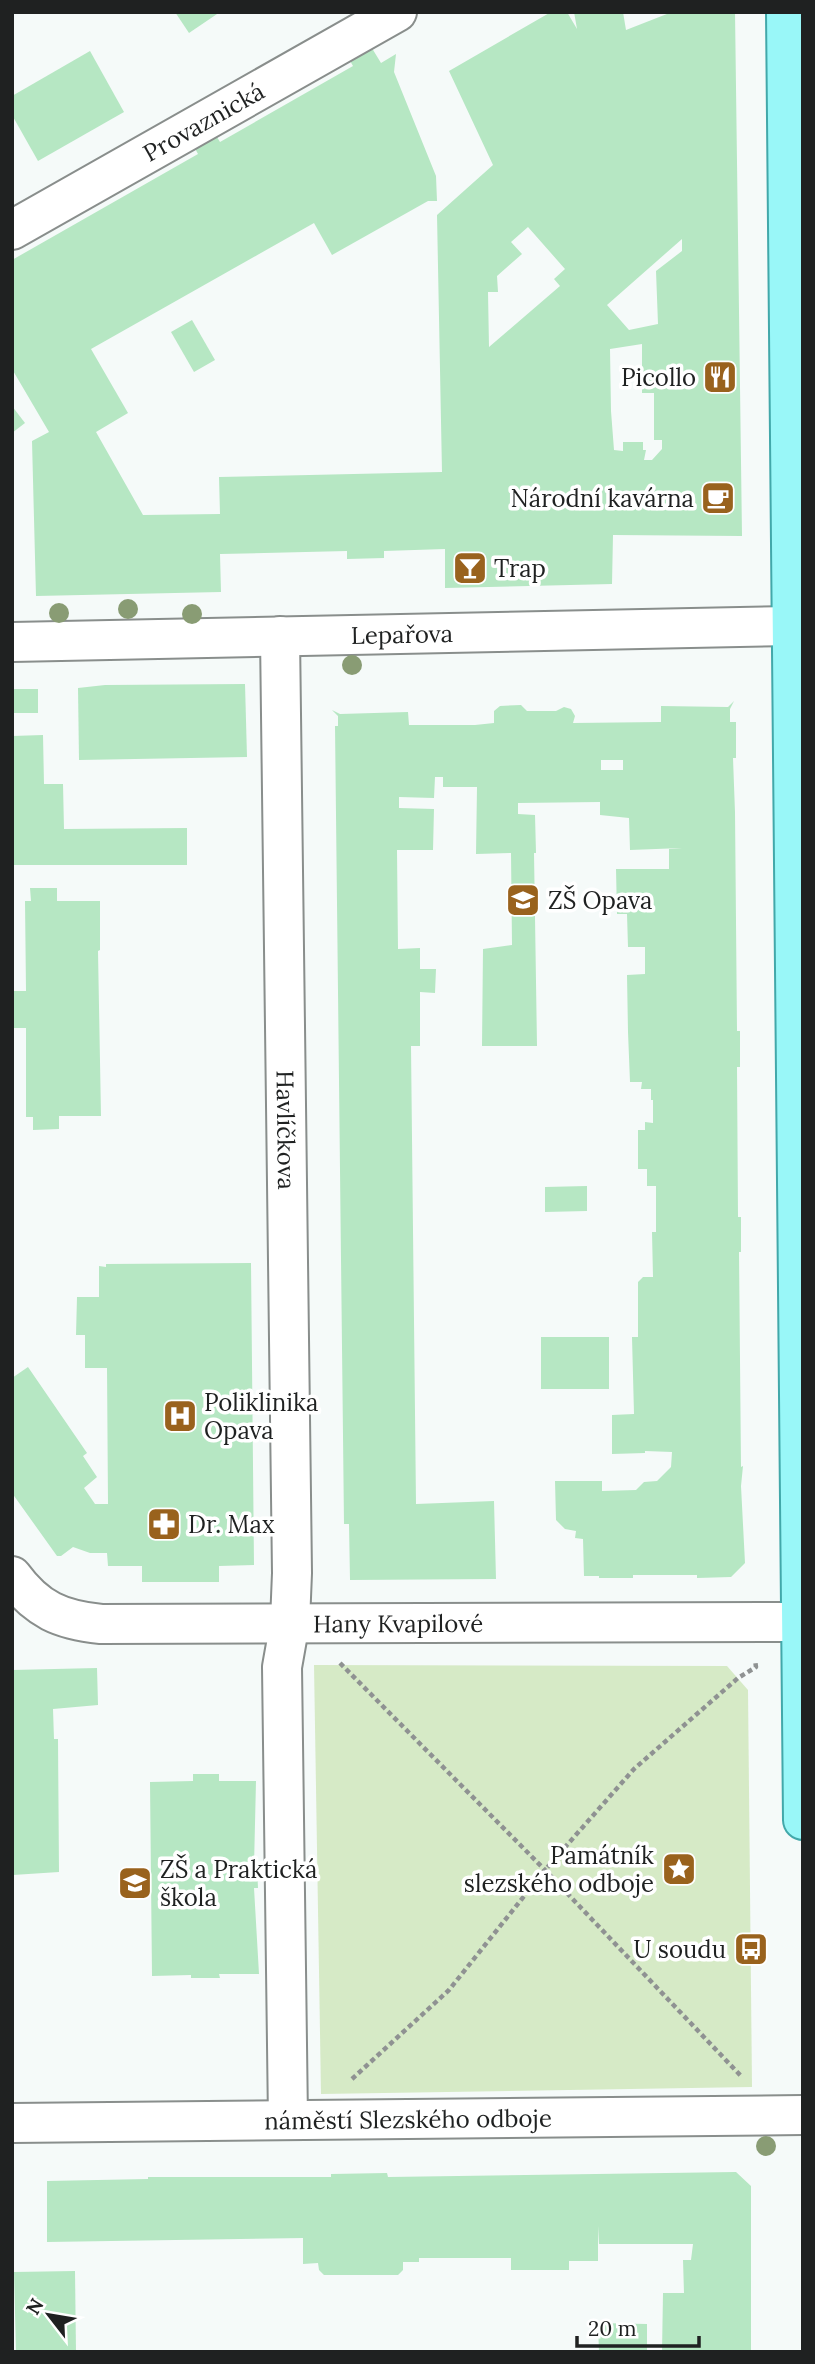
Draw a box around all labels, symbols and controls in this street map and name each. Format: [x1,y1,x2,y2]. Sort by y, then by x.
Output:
street label: Provaznická [137,75,270,168]
restaurant icon: Picollo [701,358,739,396]
place label: Picollo [621,362,696,393]
cafe icon: Národní kavárna [699,479,737,517]
place label: Národní kavárna [511,483,694,514]
bar icon: Trap [451,549,489,587]
place label: Trap [494,553,546,584]
street label: Lepařova [351,617,453,651]
school or university icon: ZŠ Opava [504,881,542,919]
place label: ZŠ Opava [548,884,652,916]
street label: Havlíčkova [270,1070,303,1190]
place label: Poliklinika Opava [204,1387,318,1446]
hospital icon: Poliklinika Opava [161,1397,199,1435]
pharmacy icon: Dr. Max [145,1505,183,1543]
place label: Dr. Max [188,1509,275,1540]
street label: Hany Kvapilové [313,1607,483,1639]
place label: Památník slezského odboje [464,1840,654,1899]
place icon: Památník slezského odboje [660,1850,698,1888]
place label: ZŠ a Praktická škola [160,1853,317,1913]
school or university icon: ZŠ a Praktická škola [116,1864,154,1902]
bus stop icon: U soudu [732,1930,770,1968]
place label: U soudu [633,1934,726,1965]
street label: náměstí Slezského odboje [264,2102,552,2136]
north arrow [14,2280,84,2350]
text: N [20,2294,49,2319]
scale bar [577,2304,700,2348]
text: 20 m [588,2315,637,2342]

